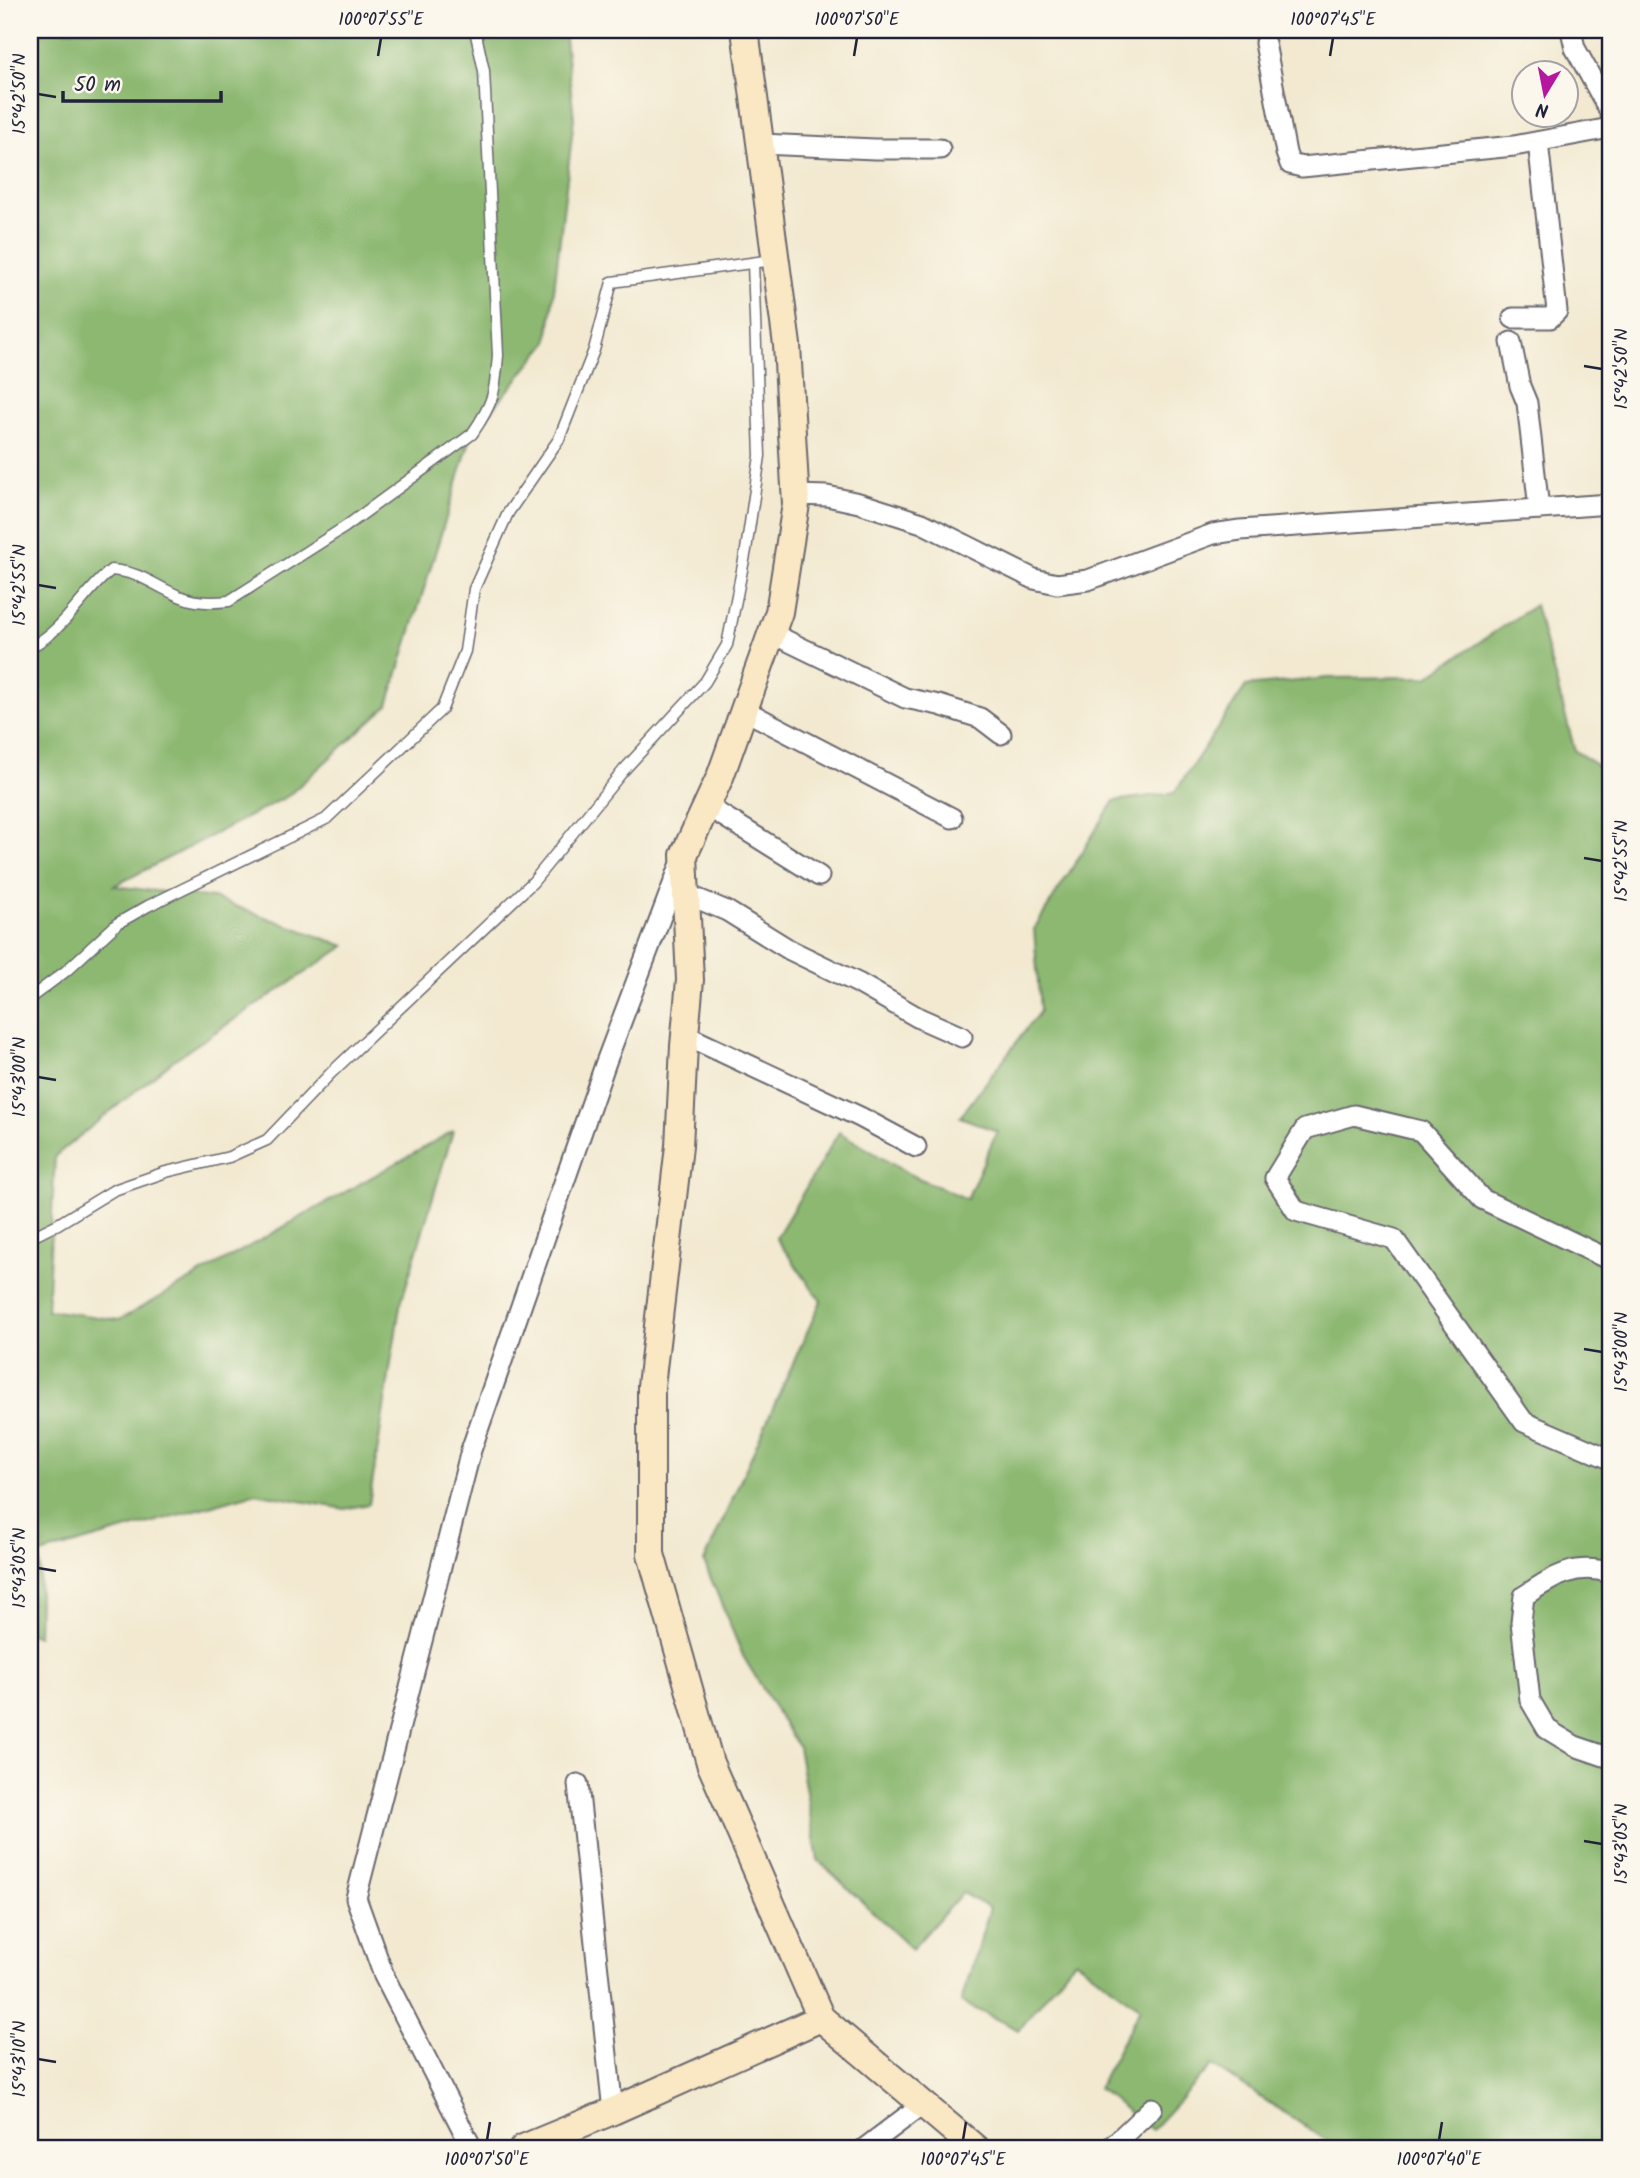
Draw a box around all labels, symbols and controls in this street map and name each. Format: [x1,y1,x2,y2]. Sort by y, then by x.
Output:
text: 100°07'55"E [338,6,424,35]
text: 100°07'50"E [815,6,900,35]
text: 100°07'45"E [1290,6,1376,35]
text: 15°42'50"N [6,53,35,135]
scale bar [63,60,220,104]
north arrow [1510,60,1580,130]
text: 50 m [74,69,121,102]
text: N [1534,93,1551,125]
text: 15°42'50"N [1608,328,1637,410]
text: 15°42'55"N [6,544,35,626]
text: 15°42'55"N [1608,820,1637,902]
text: 15°43'00"N [6,1037,35,1117]
text: 15°43'00"N [1608,1312,1637,1392]
text: 15°43'05"N [6,1527,35,1609]
text: 15°43'05"N [1608,1803,1637,1885]
text: 15°43'10"N [6,2020,35,2098]
text: 100°07'50"E [445,2146,530,2175]
text: 100°07'45"E [920,2146,1006,2175]
text: 100°07'40"E [1396,2146,1482,2175]

